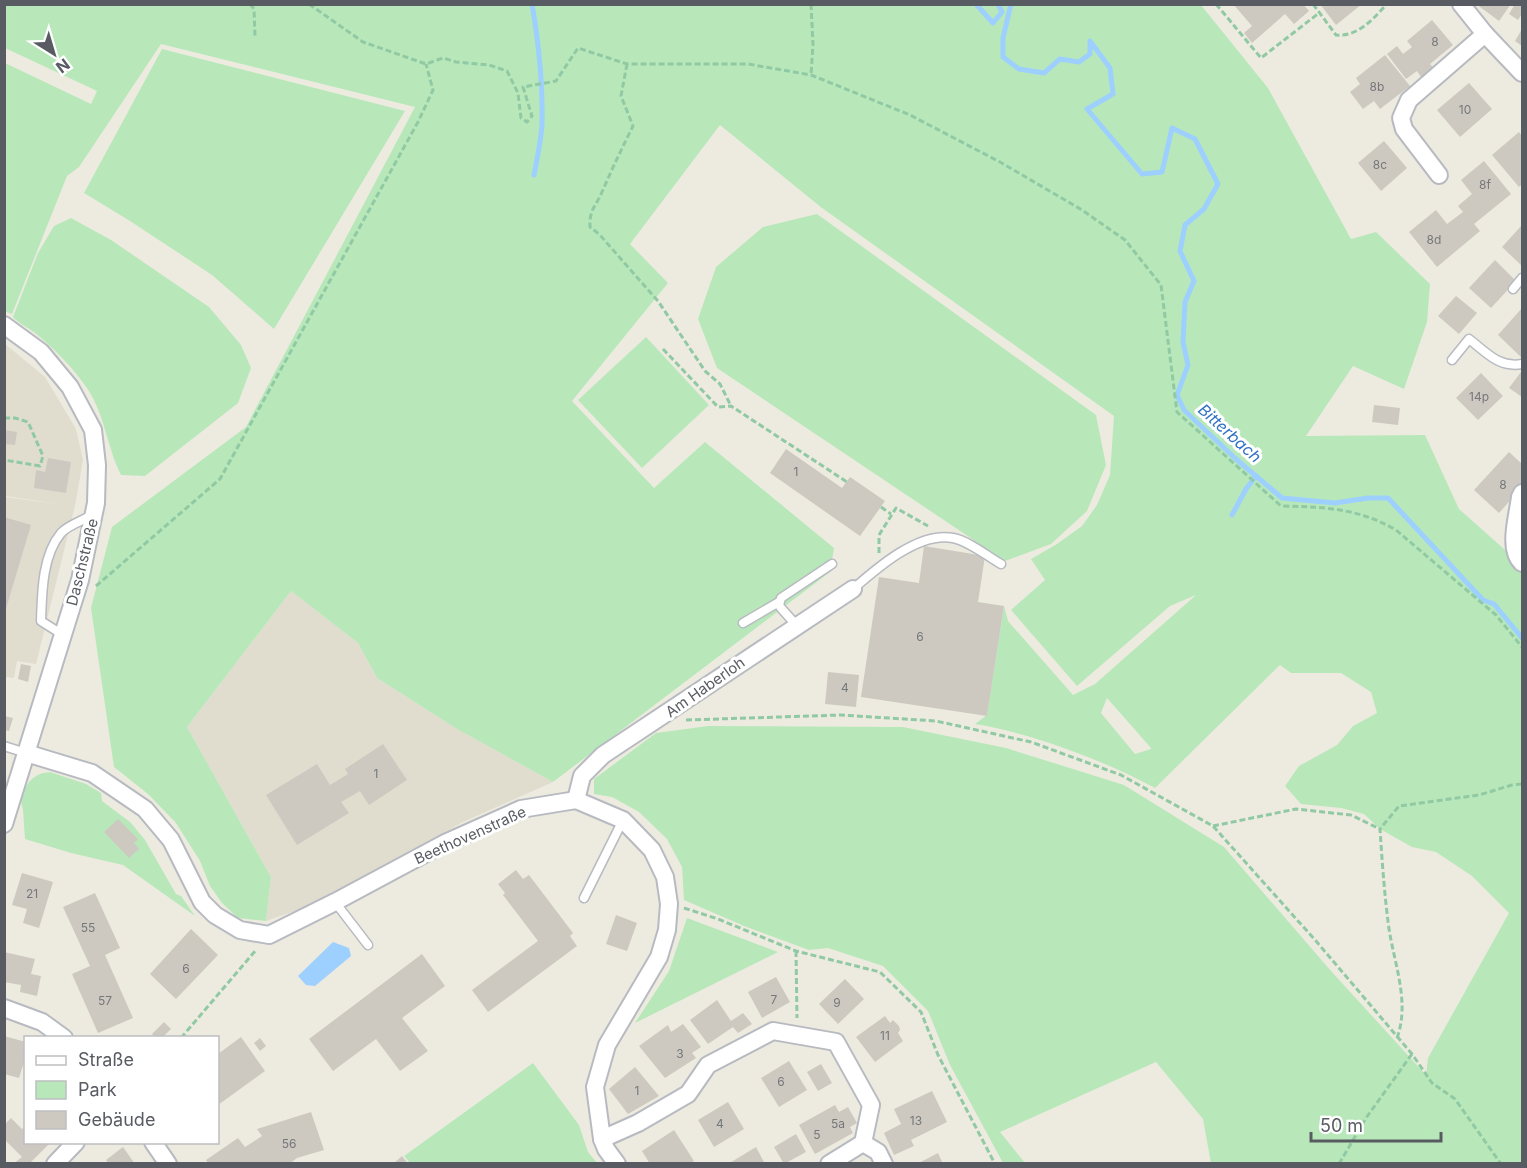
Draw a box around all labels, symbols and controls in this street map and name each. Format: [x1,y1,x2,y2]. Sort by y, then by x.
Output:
north arrow [24,24,84,84]
house number: 8 [1431,34,1439,49]
text: N [52,54,74,78]
house number: 8b [1370,79,1384,94]
house number: 10 [1459,102,1471,117]
house number: 8c [1373,157,1387,172]
house number: 8f [1479,177,1491,192]
house number: 8d [1427,232,1441,247]
house number: 14p [1469,389,1489,404]
water label: Bitterbach [1194,399,1266,467]
house number: 1 [794,464,798,479]
house number: 8 [1499,477,1507,492]
street label: Daschstraße [62,516,102,608]
house number: 6 [916,629,924,644]
street label: Am Haberloh [662,653,748,721]
house number: 4 [841,680,849,695]
house number: 1 [374,766,378,781]
street label: Beethovenstraße [411,802,529,868]
house number: 21 [26,886,38,901]
house number: 55 [81,920,95,935]
house number: 6 [182,961,190,976]
house number: 7 [771,992,778,1007]
house number: 57 [98,993,112,1008]
house number: 9 [833,995,841,1010]
house number: 11 [880,1028,890,1043]
legend [24,1036,219,1144]
house number: 3 [676,1046,684,1061]
text: Straße [78,1049,134,1070]
house number: 6 [777,1074,785,1089]
text: Park [78,1079,117,1100]
house number: 1 [635,1083,639,1098]
scale bar [1311,1105,1442,1143]
text: Gebäude [78,1109,155,1130]
house number: 13 [910,1113,922,1128]
text: 50 m [1320,1115,1363,1136]
house number: 4 [716,1116,724,1131]
house number: 5a [831,1116,845,1131]
house number: 5 [813,1127,821,1142]
house number: 56 [282,1136,296,1151]

